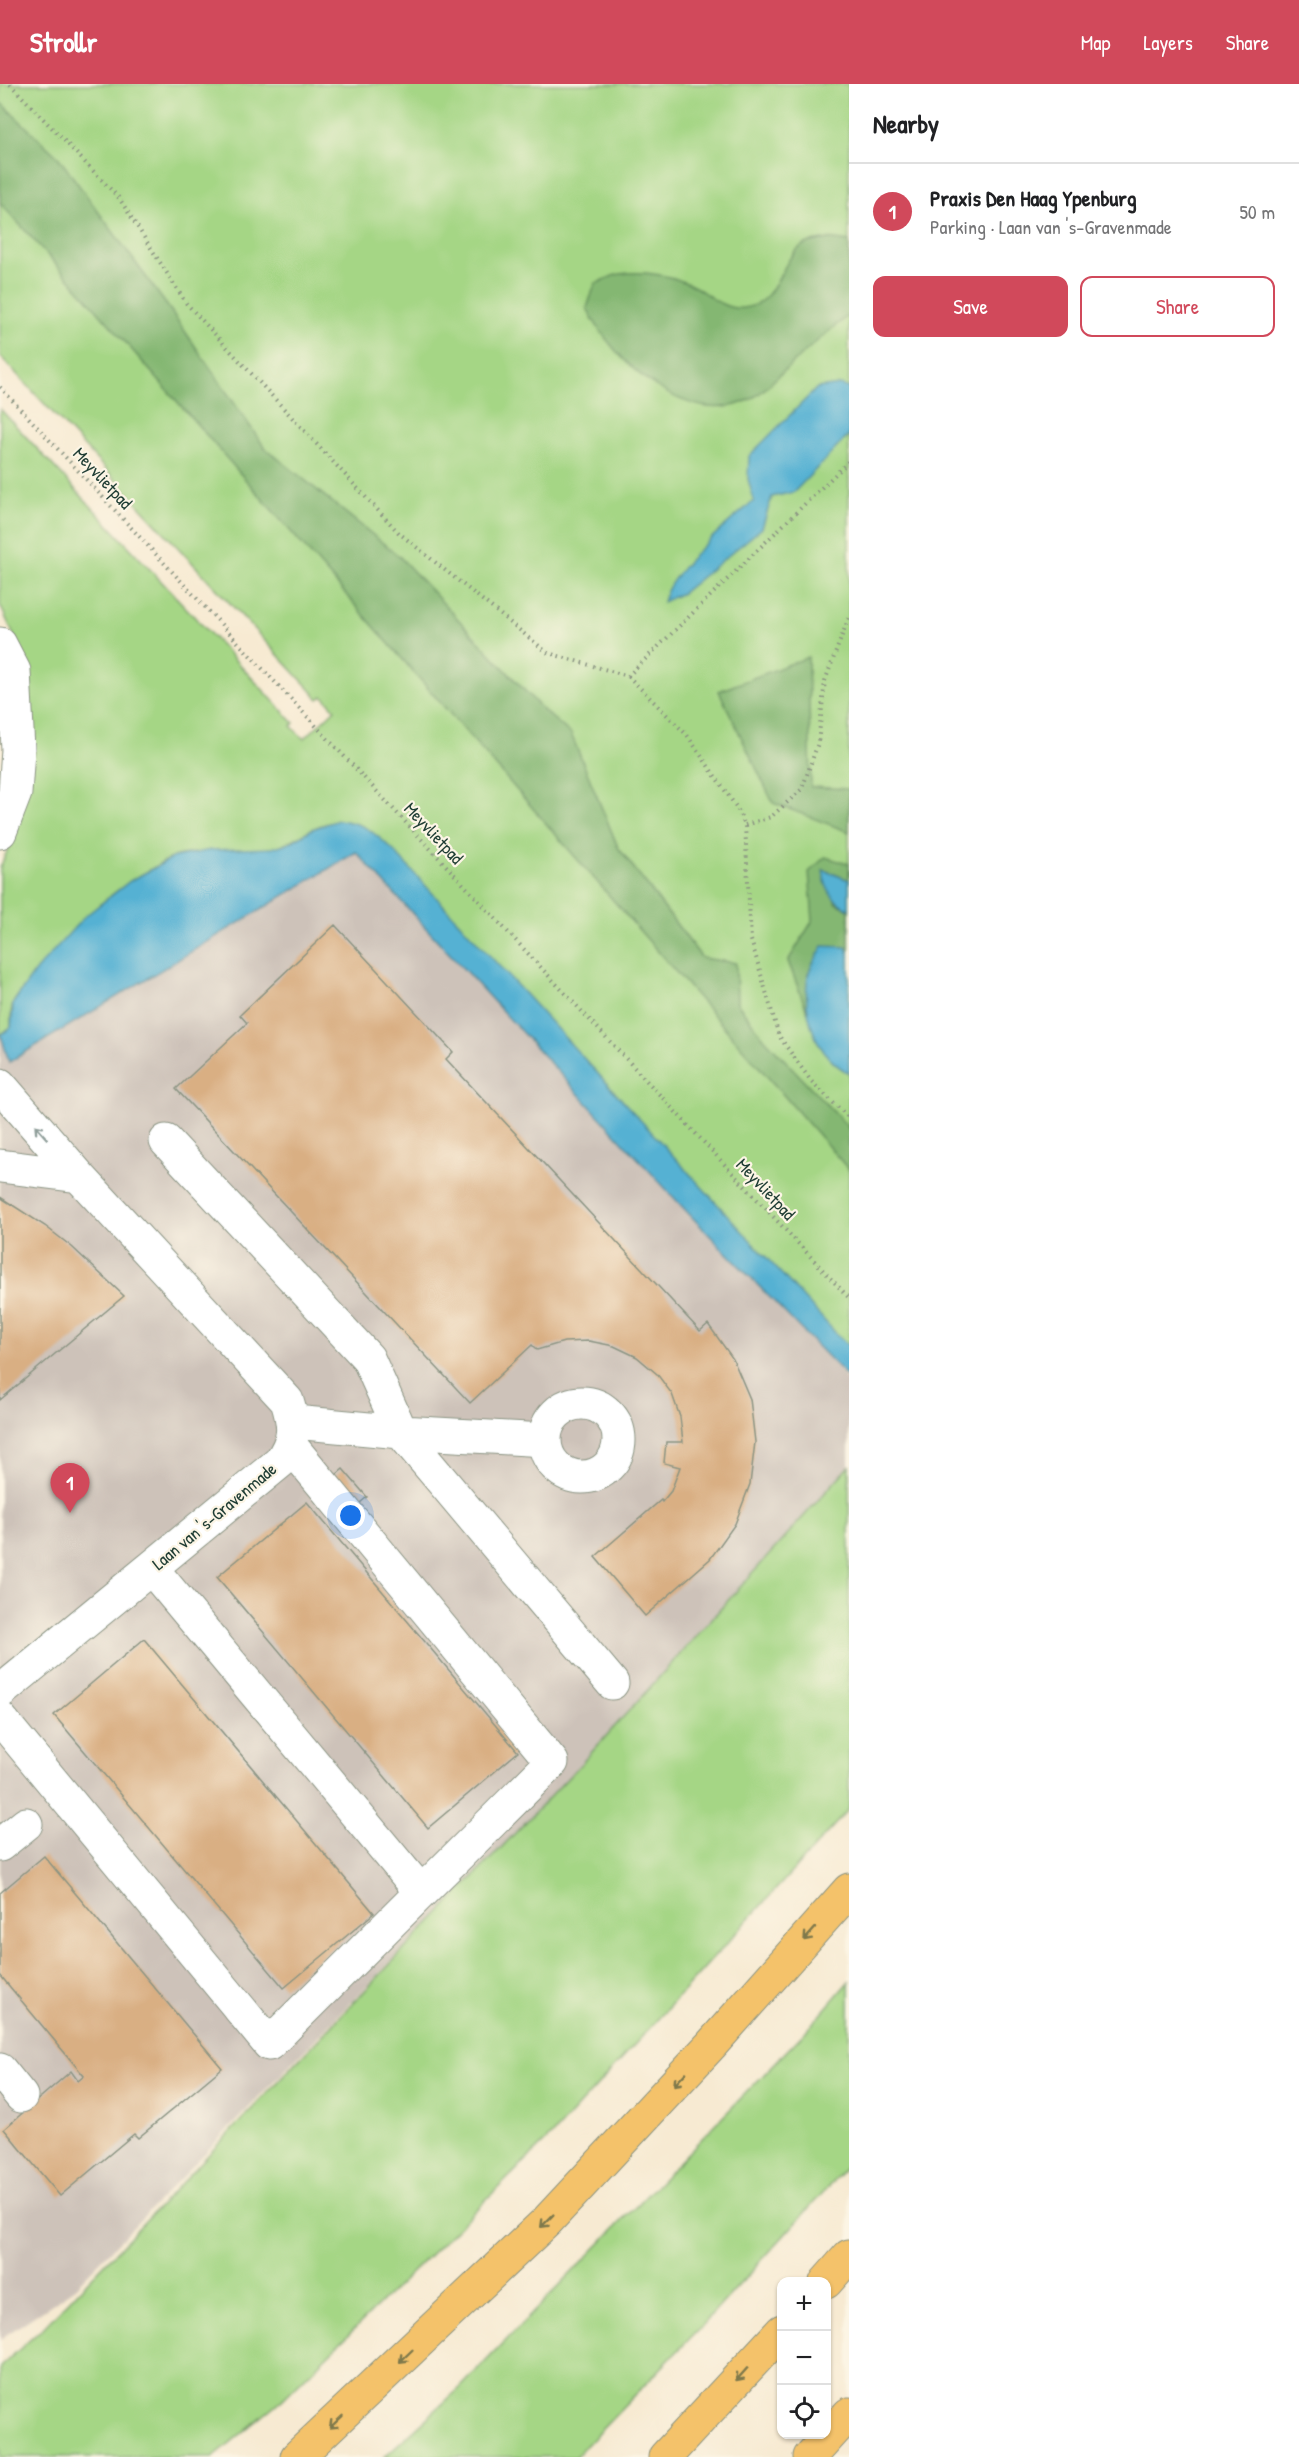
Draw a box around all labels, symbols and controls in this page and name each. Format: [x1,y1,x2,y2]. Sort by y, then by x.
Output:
text: Strollr [30,23,97,61]
text: Map [1081,28,1110,57]
text: Layers [1143,28,1193,57]
text: Share [1226,28,1269,57]
text: Nearby [873,106,939,141]
text: Praxis Den Haag Ypenburg [930,183,1137,213]
text: 1 [889,198,896,225]
text: 50 m [1239,198,1275,225]
text: Parking · Laan van 's-Gravenmade [930,213,1172,240]
button: Save [873,276,1068,337]
button: Share [1080,276,1275,337]
street label: Meyvlietpad [68,441,138,515]
street label: Meyvlietpad [399,796,469,870]
one-way arrow [34,1125,48,1140]
street label: Meyvlietpad [731,1152,801,1226]
street label: Laan van 's-Gravenmade [146,1456,282,1576]
pin: 1 [50,1464,90,1513]
your location [336,1501,365,1530]
one-way arrow [803,1926,817,1941]
one-way arrow [673,2071,687,2086]
one-way arrow [539,2214,554,2228]
map controls [777,2277,831,2439]
button: + [777,2277,831,2331]
button: − [777,2331,831,2385]
one-way arrow [398,2349,413,2363]
one-way arrow [735,2366,749,2381]
button: locate [777,2385,831,2439]
one-way arrow [328,2415,343,2429]

